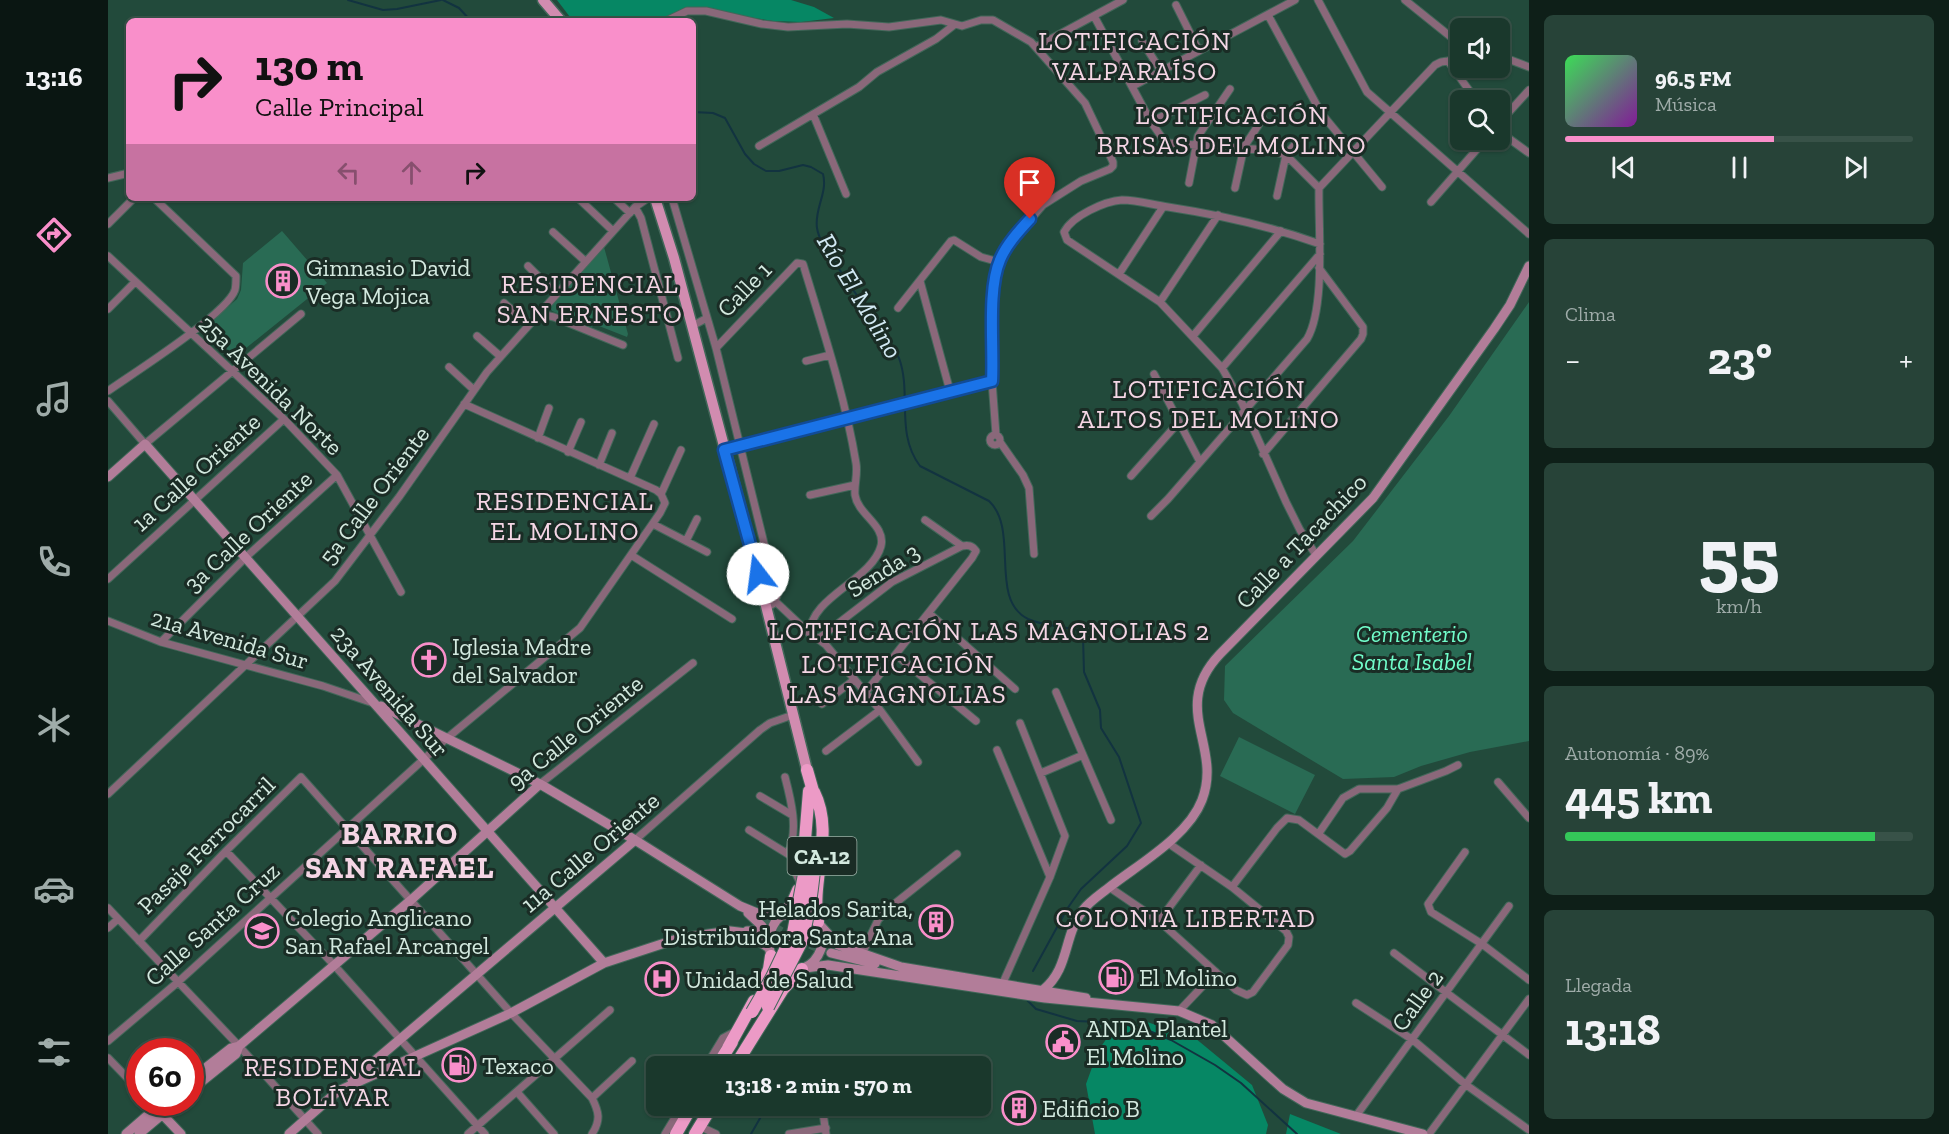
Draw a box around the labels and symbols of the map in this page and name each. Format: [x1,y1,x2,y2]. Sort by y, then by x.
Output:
district label: LOTIFICACIÓN VALPARAÍSO [1038,25,1232,87]
district label: LOTIFICACIÓN BRISAS DEL MOLINO [1097,99,1367,161]
pin [1004,157,1055,219]
water label: Río El Molino [810,228,910,364]
place label: Gimnasio David Vega Mojica [305,253,470,310]
street label: Calle 1 [711,255,777,323]
building icon: Gimnasio David Vega Mojica [265,263,301,299]
district label: RESIDENCIAL SAN ERNESTO [497,268,683,330]
street label: 25a Avenida Norte [193,309,349,461]
district label: LOTIFICACIÓN ALTOS DEL MOLINO [1078,373,1340,435]
street label: 1a Calle Oriente [126,407,266,537]
street label: 5a Calle Oriente [313,420,435,570]
street label: 3a Calle Oriente [178,464,318,598]
street label: Calle a Tacachico [1229,468,1373,614]
district label: RESIDENCIAL EL MOLINO [476,485,654,547]
street label: Senda 3 [841,537,925,603]
position arrow [726,542,790,606]
street label: 21a Avenida Sur [148,603,312,675]
district label: LOTIFICACIÓN LAS MAGNOLIAS 2 [769,615,1211,647]
street label: 23a Avenida Sur [325,619,455,763]
park label: Cementerio Santa Isabel [1352,619,1472,676]
place label: Iglesia Madre del Salvador [452,632,591,689]
church icon: Iglesia Madre del Salvador [411,642,447,678]
district label: LOTIFICACIÓN LAS MAGNOLIAS [789,648,1007,710]
street label: 9a Calle Oriente [501,669,649,795]
street label: Pasaje Ferrocarril [131,770,281,920]
street label: 11a Calle Oriente [515,786,665,918]
district label: BARRIO SAN RAFAEL [305,816,495,886]
road number: CA-12 [788,837,856,875]
street label: Calle Santa Cruz [139,856,285,992]
place label: Helados Sarita, Distribuidora Santa Ana [663,894,913,951]
district label: COLONIA LIBERTAD [1056,902,1316,934]
place label: Colegio Anglicano San Rafael Arcangel [285,903,490,960]
building icon: Helados Sarita, Distribuidora Santa Ana [918,904,954,940]
school or university icon: Colegio Anglicano San Rafael Arcangel [244,913,280,949]
fuel station icon: El Molino [1098,959,1134,995]
hospital icon: Unidad de Salud [644,961,680,997]
place label: El Molino [1139,963,1237,992]
street label: Calle 2 [1385,964,1449,1036]
place label: Unidad de Salud [685,965,853,994]
place label: ANDA Plantel El Molino [1086,1014,1228,1071]
public building icon: ANDA Plantel El Molino [1045,1024,1081,1060]
speed limit sign: 60 [126,1038,204,1116]
fuel station icon: Texaco [441,1047,477,1083]
district label: RESIDENCIAL BOLÍVAR [244,1051,422,1113]
place label: Texaco [482,1051,554,1080]
building icon: Edificio B [1001,1090,1037,1126]
place label: Edificio B [1042,1094,1140,1123]

